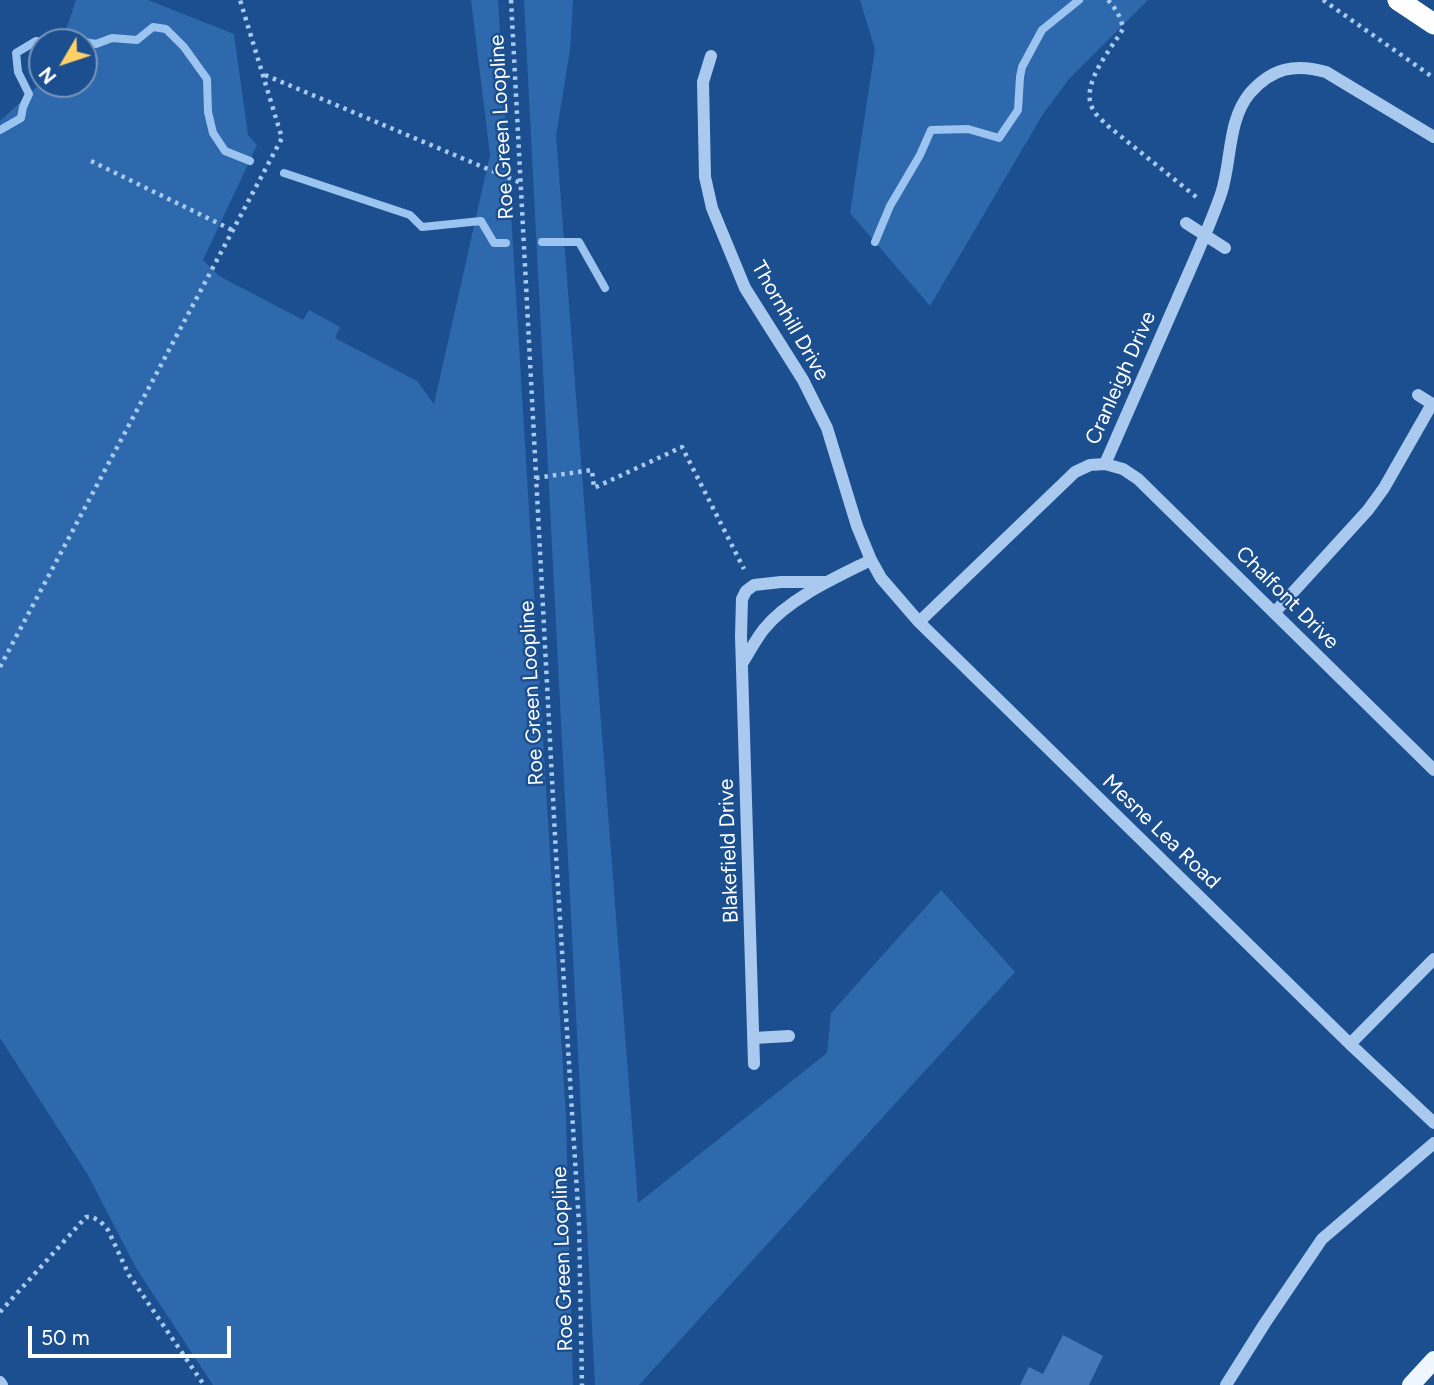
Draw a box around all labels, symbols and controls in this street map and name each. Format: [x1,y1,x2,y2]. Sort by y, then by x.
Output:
north arrow [28,28,98,98]
street label: Roe Green Loopline [485,34,519,220]
text: N [34,62,61,88]
street label: Thornhill Drive [746,257,834,385]
street label: Cranleigh Drive [1080,307,1162,449]
street label: Chalfont Drive [1230,541,1344,655]
street label: Roe Green Loopline [515,600,549,786]
street label: Mesne Lea Road [1097,769,1225,895]
street label: Blakefield Drive [714,778,744,924]
street label: Roe Green Loopline [547,1166,579,1352]
scale bar [32,1312,234,1356]
text: 50 m [41,1325,90,1350]

